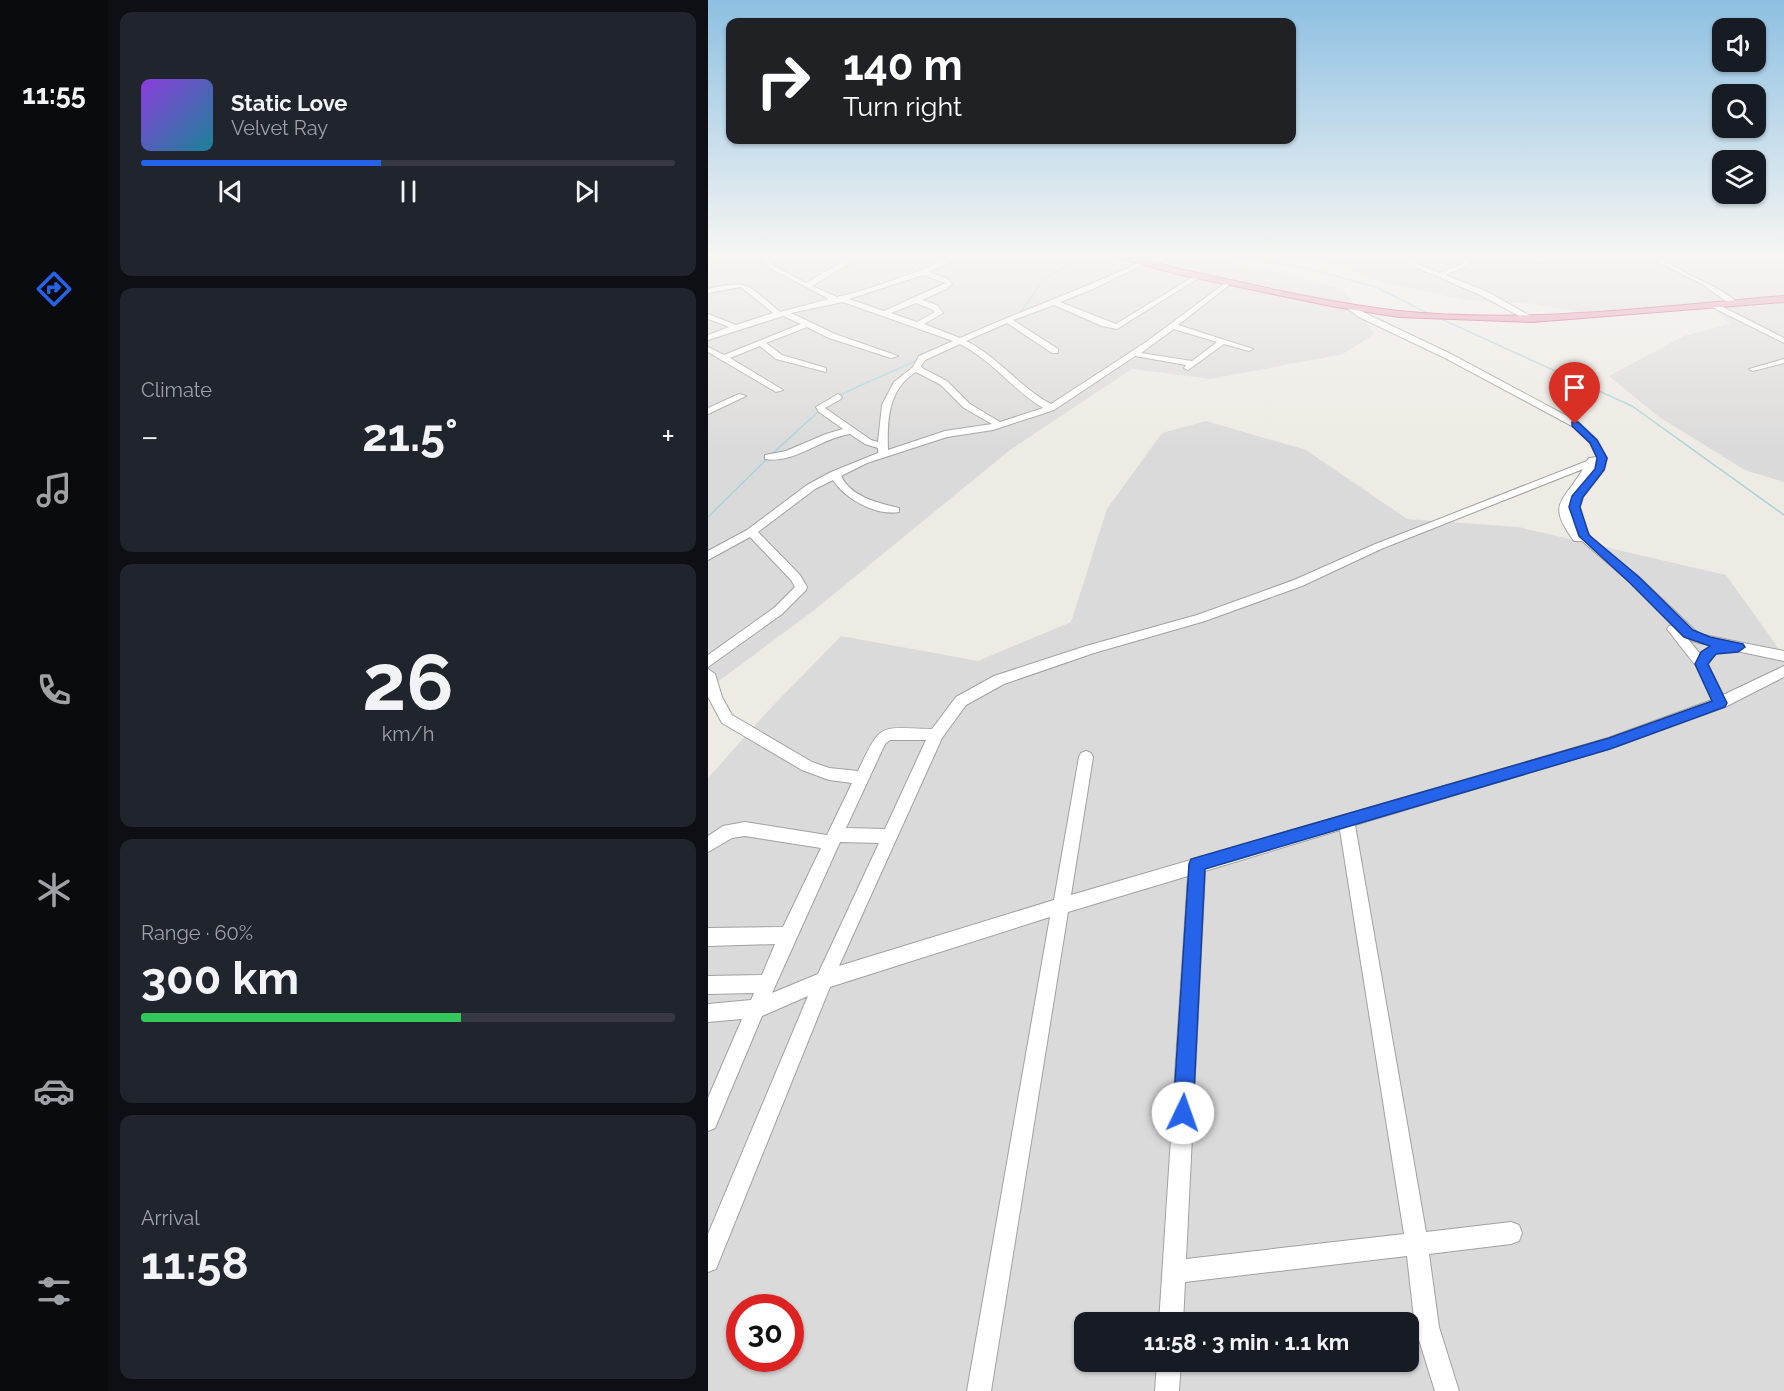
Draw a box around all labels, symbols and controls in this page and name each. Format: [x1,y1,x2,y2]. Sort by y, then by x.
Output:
map controls [1712,18,1766,204]
button: sound [1712,18,1766,72]
text: 140 m [843,41,963,90]
icon: right [744,42,822,120]
text: 11:55 [22,79,86,110]
button: search [1712,84,1766,138]
text: Static Love [231,90,348,116]
text: Turn right [843,91,962,122]
text: Velvet Ray [231,116,328,140]
button: layers [1712,150,1766,204]
icon: previous [214,175,247,208]
icon: pause [392,175,425,208]
icon: next [570,175,603,208]
icon: directions [33,268,75,310]
pin [1549,362,1600,424]
icon: arrive [1558,371,1591,404]
text: Climate [141,378,212,402]
text: 21.5° [362,409,458,462]
text: − [141,417,159,456]
text: + [661,417,675,456]
icon: music [33,469,75,511]
text: 26 [362,637,454,728]
icon: phone [33,669,75,711]
text: km/h [382,722,434,746]
icon: climate [33,869,75,911]
text: Range · 60% [141,921,253,945]
text: 300 km [141,952,299,1005]
icon: car [33,1070,75,1112]
position arrow [1151,1081,1215,1145]
text: Arrival [141,1206,200,1230]
text: 11:58 [141,1237,249,1290]
icon: filters [33,1270,75,1312]
speed limit sign: 30 [726,1294,804,1372]
text: 11:58 · 3 min · 1.1 km [1144,1329,1349,1355]

